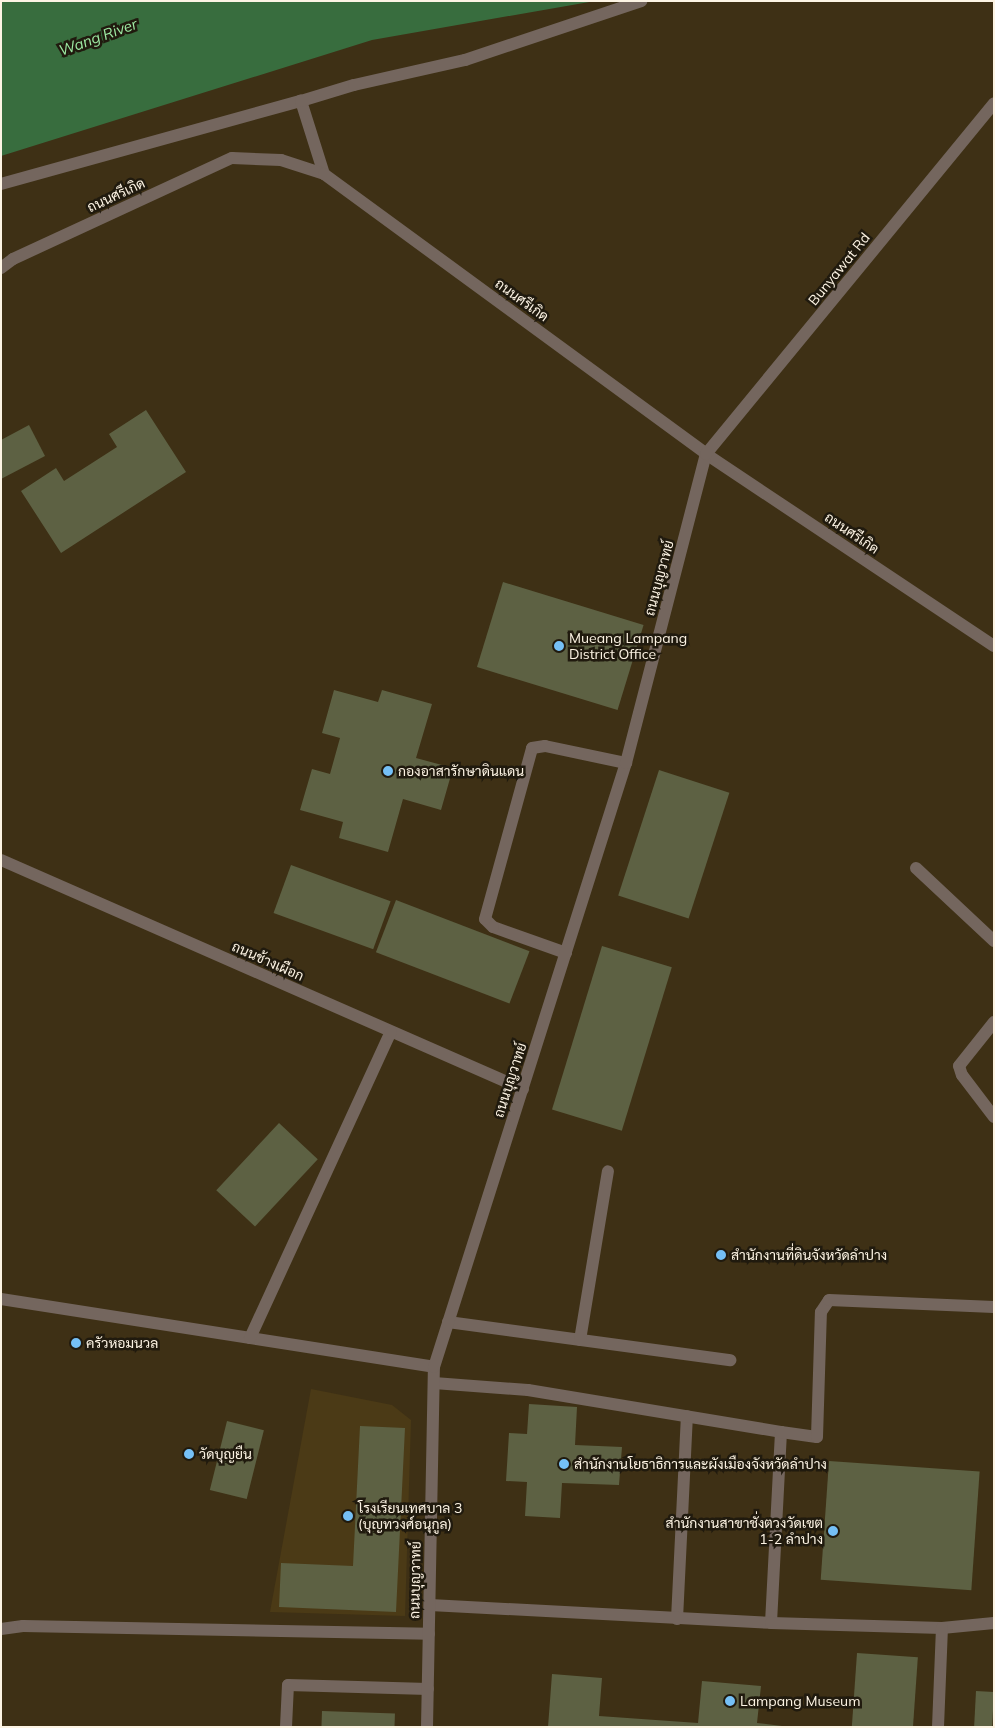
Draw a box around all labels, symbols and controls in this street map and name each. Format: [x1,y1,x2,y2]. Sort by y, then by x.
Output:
water label: Wang River [56,15,140,59]
street label: ถนนศรีเกิด [84,174,148,216]
street label: Bunyawat Rd [805,229,873,309]
street label: ถนนศรีเกิด [492,275,552,325]
street label: ถนนศรีเกิด [822,509,882,557]
street label: ถนนบุญวาทย์ [641,538,677,618]
place label: Mueang Lampang District Office [569,630,687,662]
marker: Mueang Lampang District Office [553,640,565,652]
place label: กองอาสารักษาดินแดน [398,763,524,779]
marker: กองอาสารักษาดินแดน [382,765,394,777]
street label: ถนนช้างเผือก [229,938,307,984]
street label: ถนนบุญวาทย์ [490,1040,530,1120]
place label: สำนักงานที่ดินจังหวัดลำปาง [731,1247,887,1263]
marker: สำนักงานที่ดินจังหวัดลำปาง [715,1249,727,1261]
place label: ครัวหอมนวล [86,1335,158,1351]
marker: ครัวหอมนวล [70,1337,82,1349]
place label: วัดบุญยืน [199,1446,252,1462]
marker: วัดบุญยืน [183,1448,195,1460]
place label: สำนักงานโยธาธิการและผังเมืองจังหวัดลำปาง [574,1456,827,1472]
marker: สำนักงานโยธาธิการและผังเมืองจังหวัดลำปาง [558,1458,570,1470]
place label: โรงเรียนเทศบาล 3 (บุญทวงศ์อนุกูล) [358,1500,462,1532]
marker: โรงเรียนเทศบาล 3 (บุญทวงศ์อนุกูล) [342,1510,354,1522]
place label: สำนักงานสาขาชั่งตวงวัดเขต 1-2 ลำปาง [666,1515,823,1548]
marker: สำนักงานสาขาชั่งตวงวัดเขต 1-2 ลำปาง [827,1525,839,1537]
street label: ถนนบุญวาทย์ [406,1541,424,1619]
place label: Lampang Museum [740,1693,860,1709]
marker: Lampang Museum [724,1695,736,1707]

